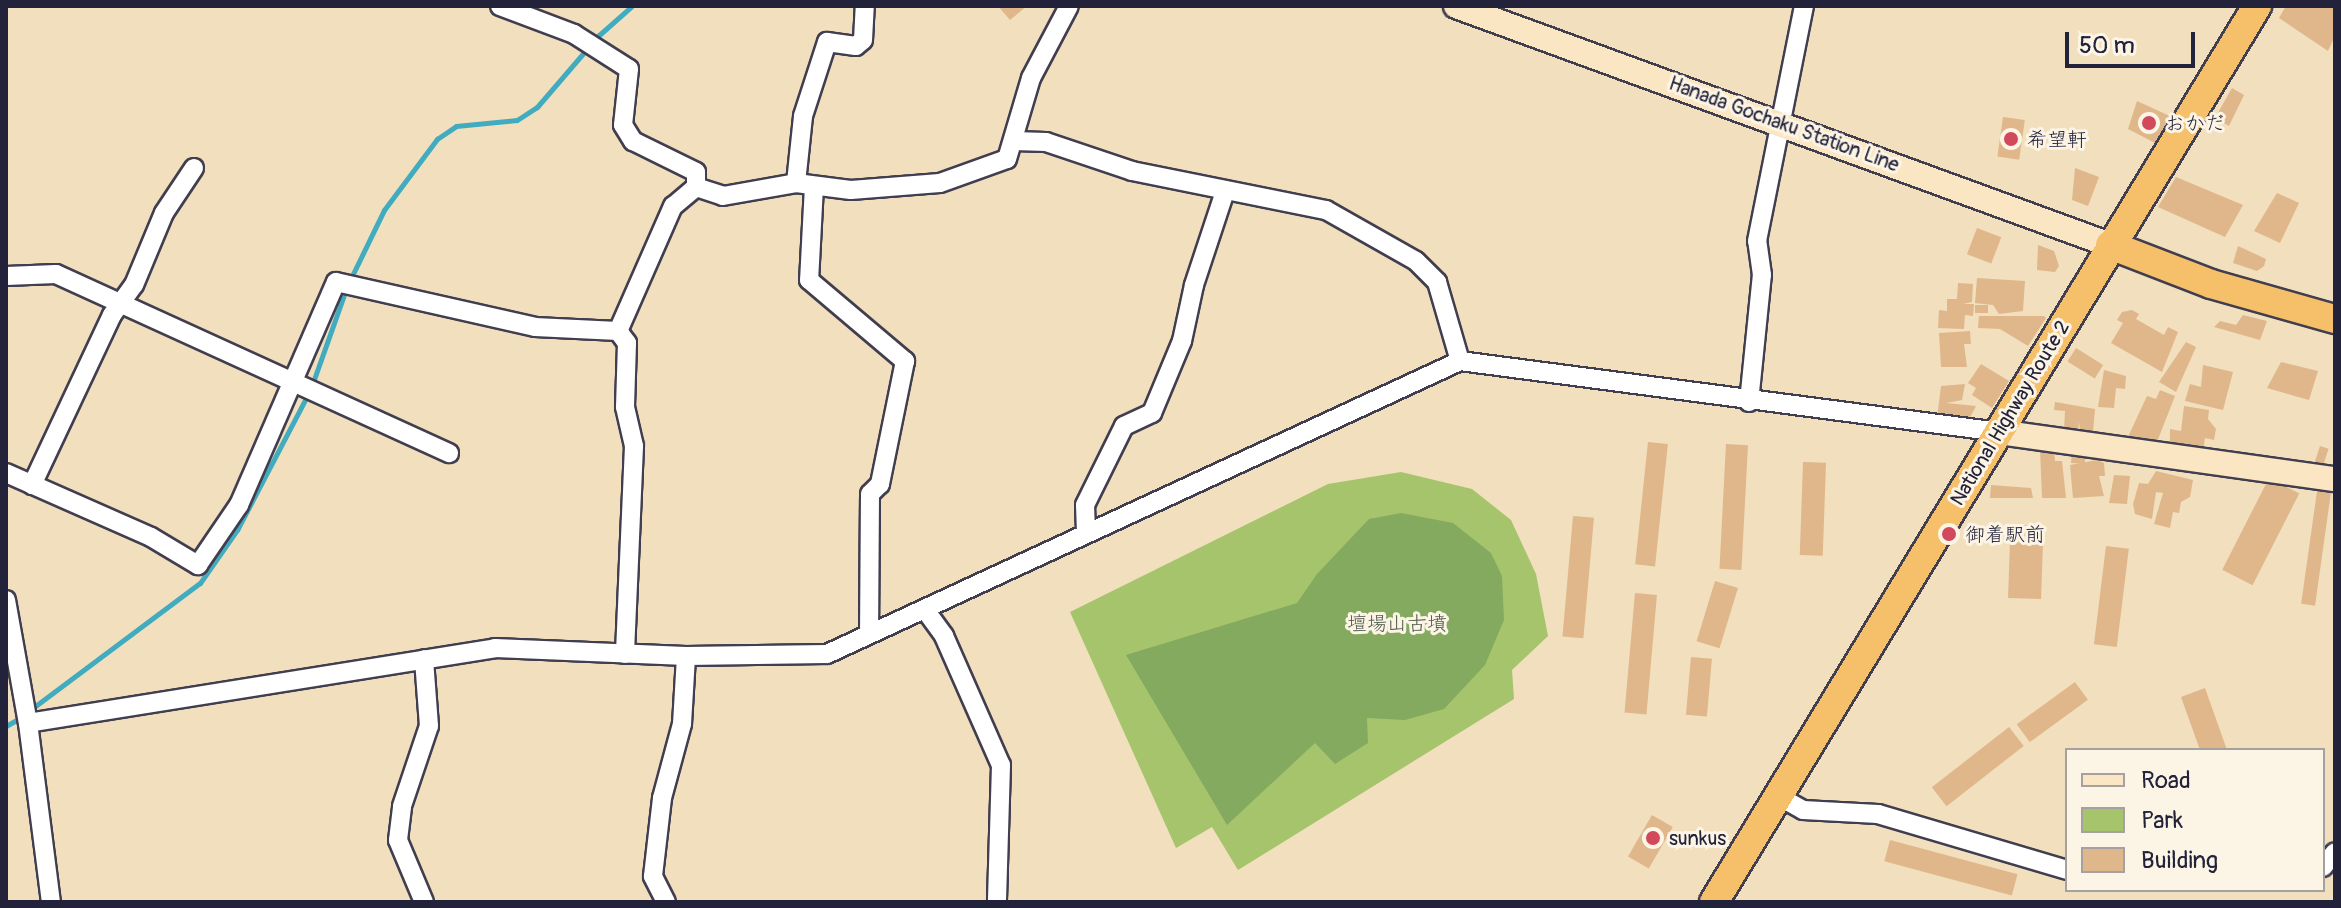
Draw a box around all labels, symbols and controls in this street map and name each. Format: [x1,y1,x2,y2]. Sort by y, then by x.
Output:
scale bar [2069,16,2199,66]
text: 50 m [2079,31,2135,60]
street label: Hanada Gochaku Station Line [1666,71,1902,177]
place label: おかだ [2165,111,2225,135]
marker: おかだ [2140,114,2158,132]
place label: 希望軒 [2027,127,2087,151]
marker: 希望軒 [2002,130,2020,148]
street label: National Highway Route 2 [1945,316,2075,510]
place label: 御着駅前 [1965,522,2045,546]
marker: 御着駅前 [1940,525,1958,543]
park label: 壇場山古墳 [1347,611,1447,635]
legend [2065,748,2325,892]
text: Road [2141,766,2191,795]
text: Park [2141,806,2183,835]
place label: sunkus [1669,826,1726,850]
marker: sunkus [1644,829,1662,847]
text: Building [2141,846,2218,875]

